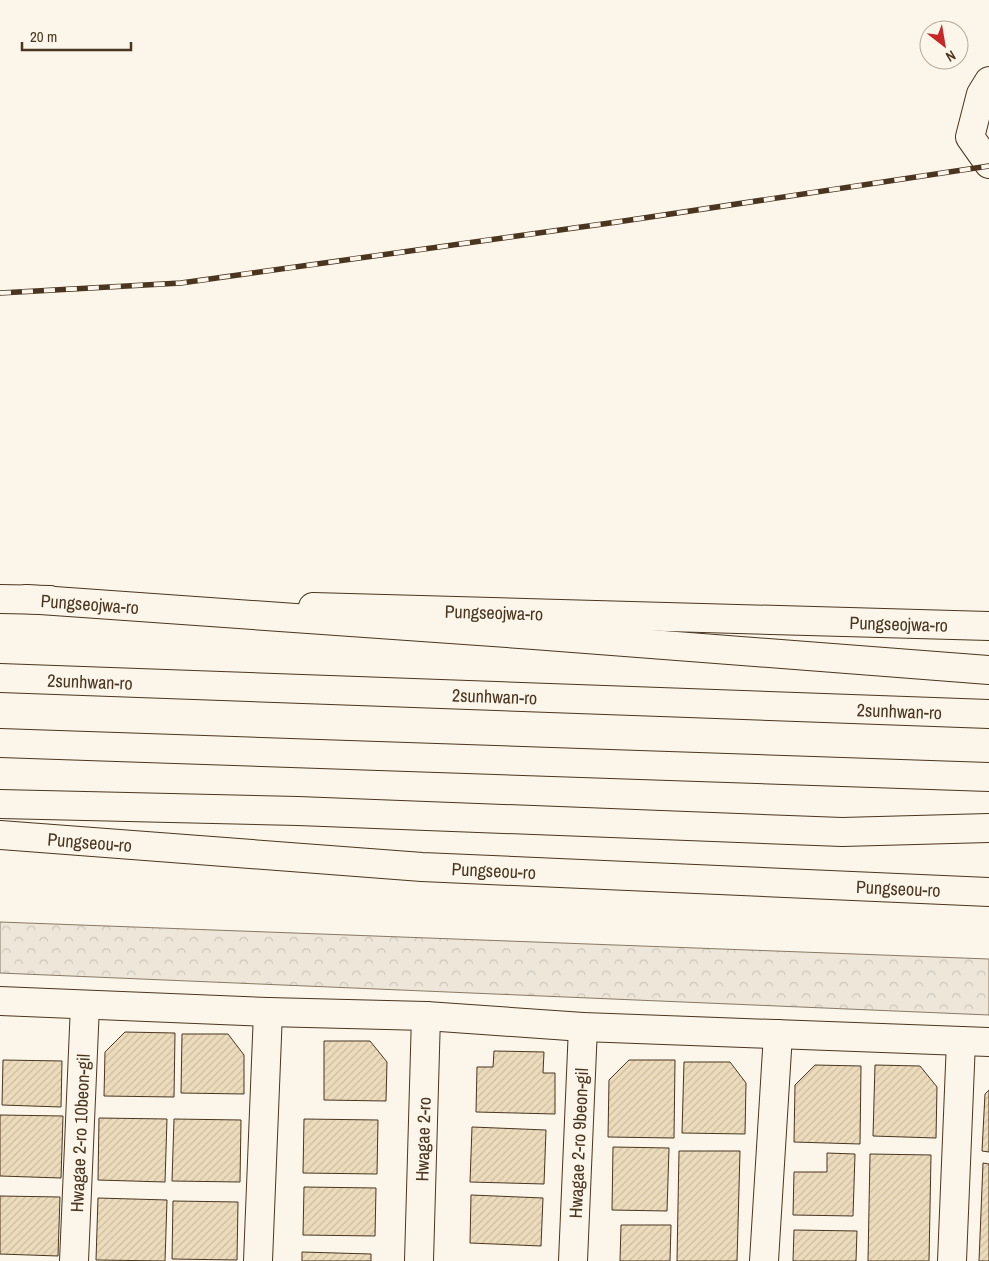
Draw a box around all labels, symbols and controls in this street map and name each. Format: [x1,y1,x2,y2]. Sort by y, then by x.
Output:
scale bar [22,20,131,52]
north arrow [919,20,969,70]
text: 20 m [30,26,57,47]
text: N [943,46,959,66]
street label: Pungseojwa-ro [40,588,140,619]
street label: Pungseojwa-ro [444,598,544,626]
street label: Pungseojwa-ro [849,610,948,637]
street label: 2sunhwan-ro [47,667,133,695]
street label: 2sunhwan-ro [452,682,538,710]
street label: 2sunhwan-ro [856,697,943,725]
street label: Pungseou-ro [47,826,133,857]
street label: Pungseou-ro [451,856,537,885]
street label: Pungseou-ro [856,874,941,902]
street label: Hwagae 2-ro 10beon-gil [64,1053,95,1213]
street label: Hwagae 2-ro 9beon-gil [562,1067,594,1219]
street label: Hwagae 2-ro [409,1096,436,1182]

